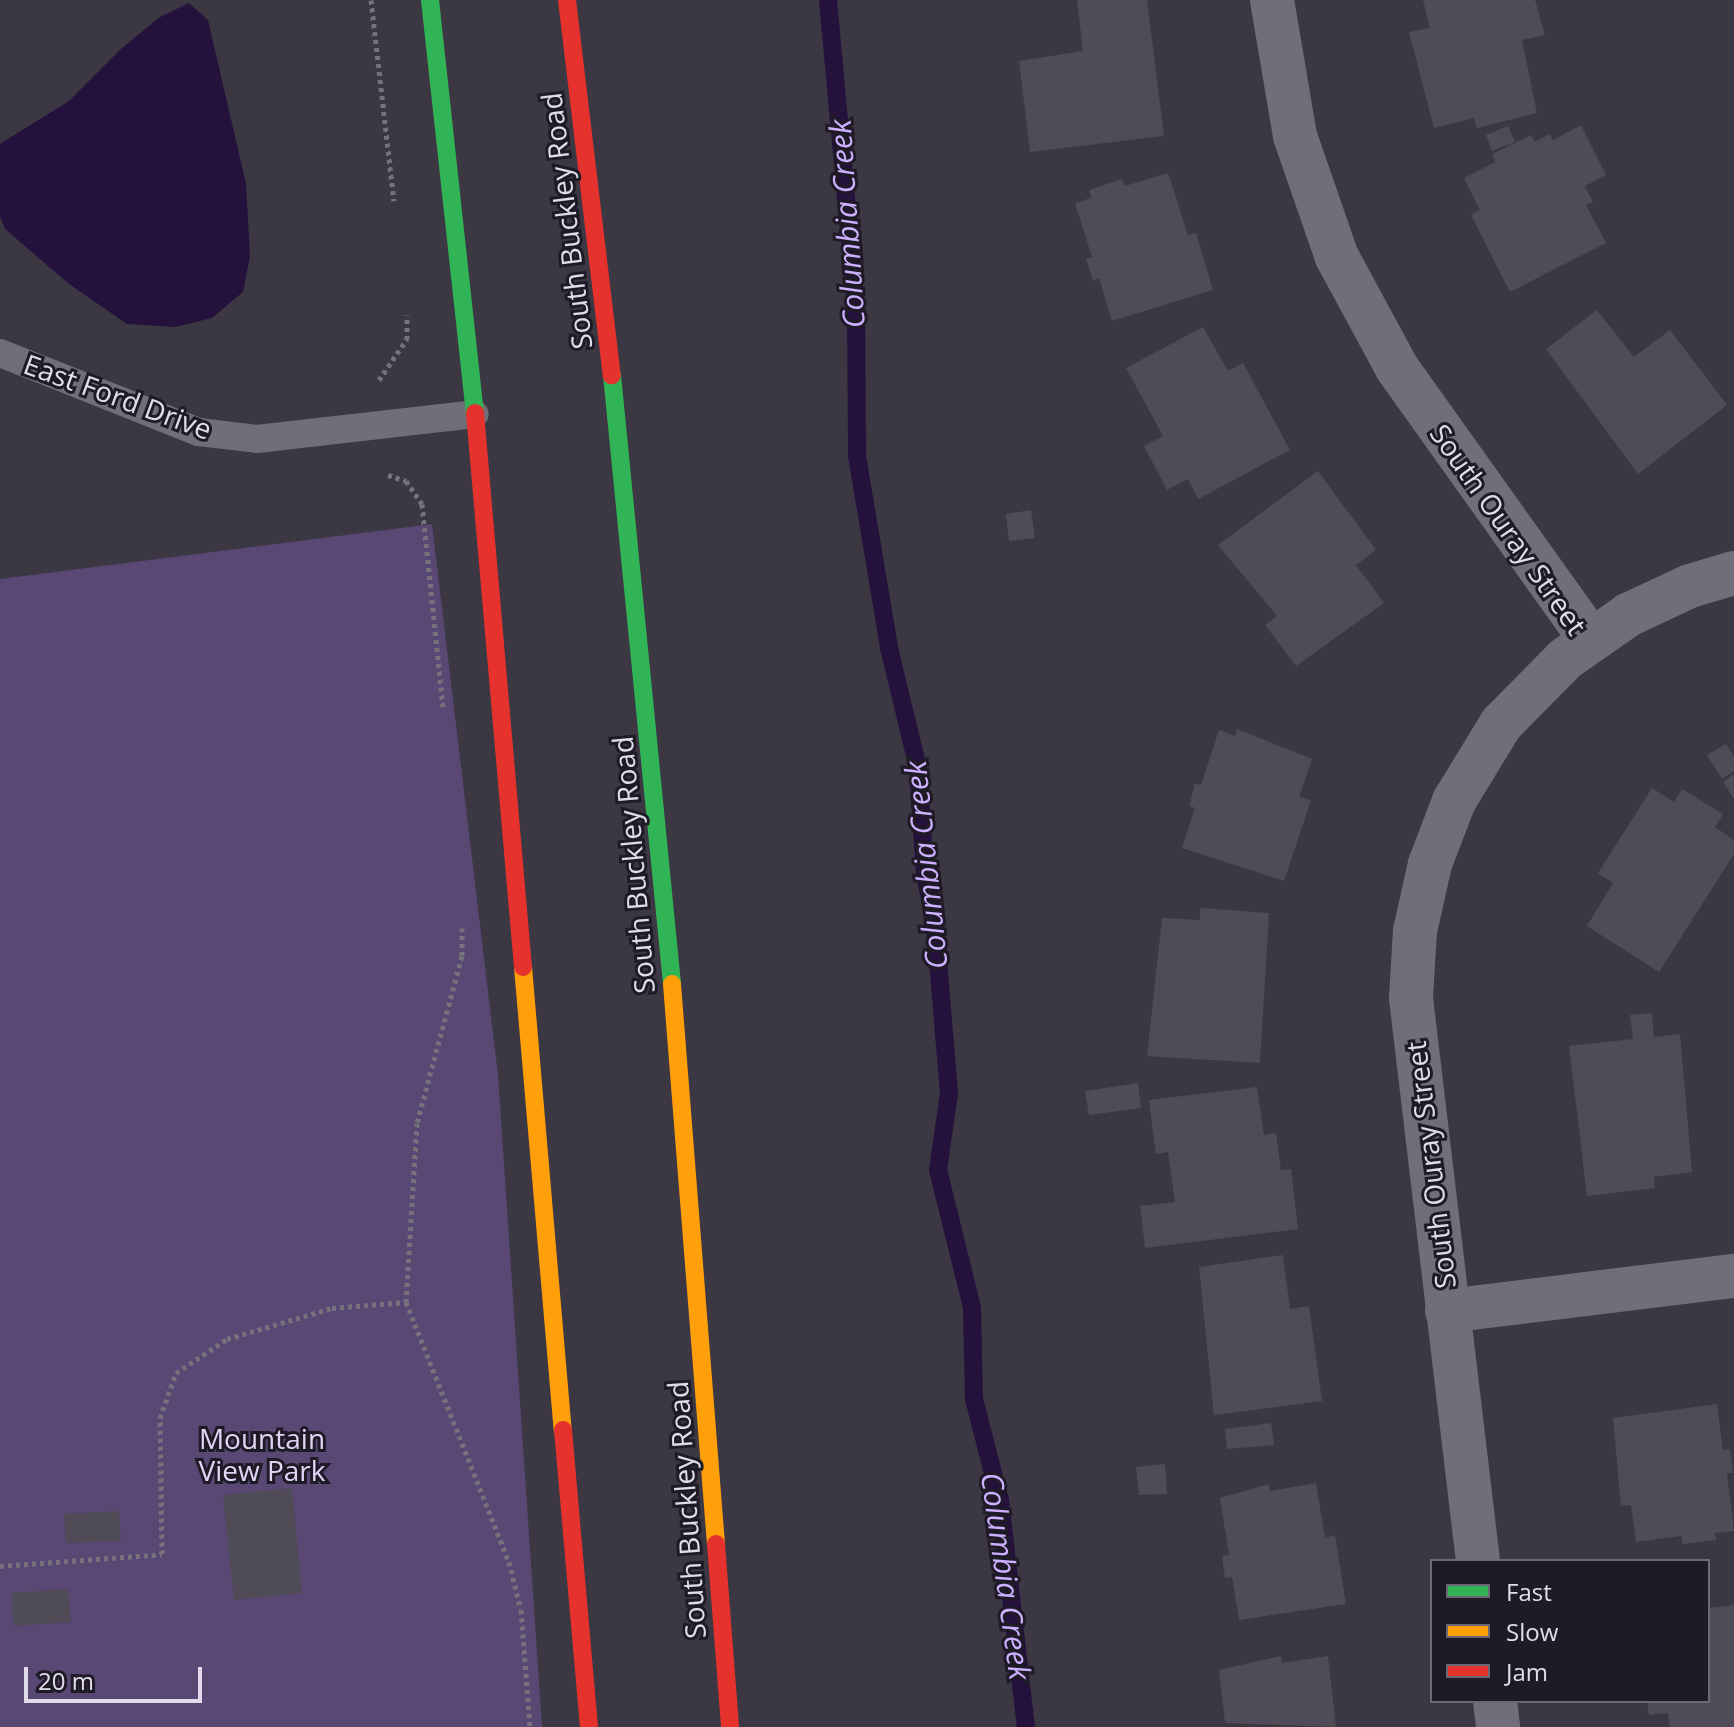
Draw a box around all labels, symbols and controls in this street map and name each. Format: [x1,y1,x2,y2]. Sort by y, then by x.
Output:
street label: South Buckley Road [534,91,598,351]
water label: Columbia Creek [822,118,872,330]
street label: East Ford Drive [20,346,216,446]
street label: South Ouray Street [1424,417,1594,641]
street label: South Buckley Road [605,735,661,995]
water label: Columbia Creek [897,759,955,971]
street label: South Ouray Street [1398,1039,1462,1291]
street label: South Buckley Road [660,1380,712,1640]
park label: Mountain View Park [198,1421,326,1487]
water label: Columbia Creek [974,1470,1038,1682]
legend [1430,1559,1710,1703]
text: Fast [1506,1575,1552,1608]
text: Slow [1506,1615,1558,1648]
scale bar [28,1651,206,1701]
text: Jam [1506,1655,1548,1688]
text: 20 m [38,1664,94,1697]

